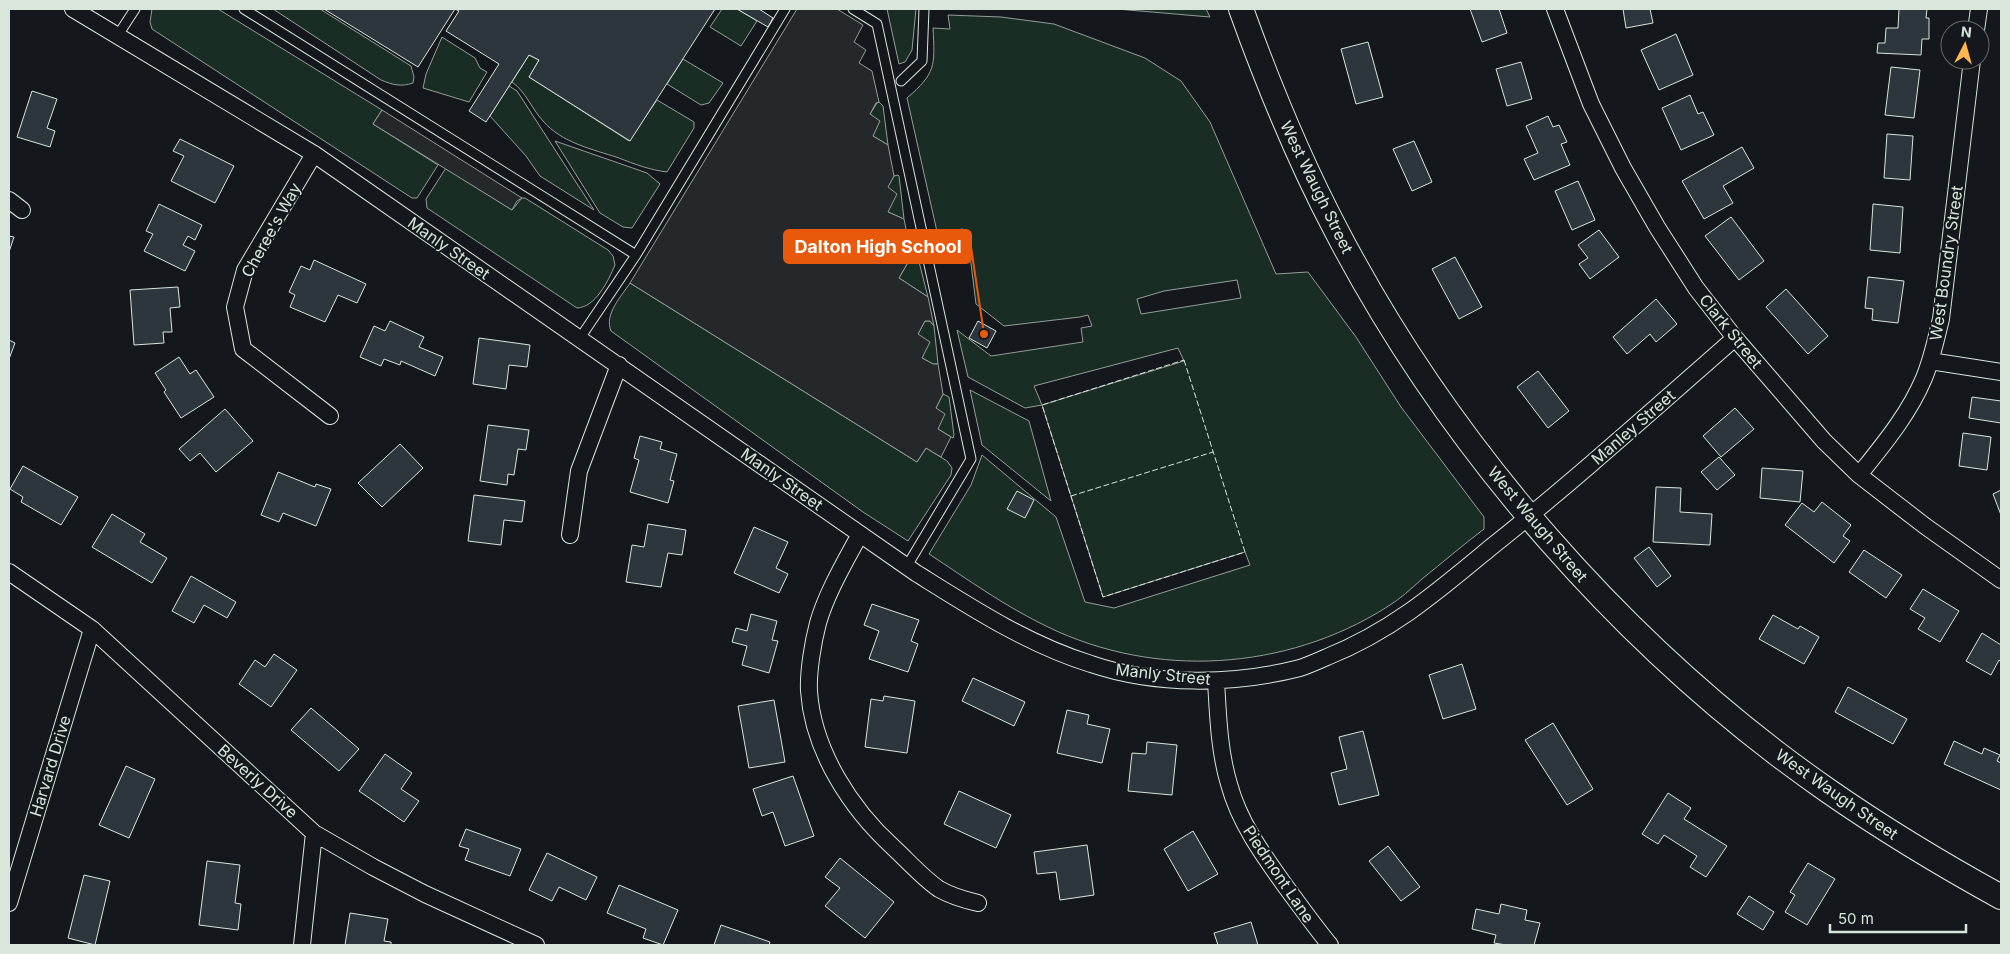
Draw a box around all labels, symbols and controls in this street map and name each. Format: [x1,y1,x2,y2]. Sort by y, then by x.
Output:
north arrow [1940,20,1990,70]
text: N [1960,23,1973,41]
street label: West Waugh Street [1276,118,1358,256]
street label: Cheree's Way [237,179,305,281]
street label: West Boundry Street [1925,184,1967,342]
street label: Manly Street [404,212,494,284]
callout: Dalton High School [784,230,971,263]
text: Dalton High School [794,236,962,257]
street label: Clark Street [1695,290,1767,372]
street label: Manley Street [1587,385,1679,469]
street label: Manly Street [737,443,827,515]
street label: West Waugh Street [1484,462,1592,586]
street label: Manly Street [1114,659,1212,689]
street label: Harvard Drive [25,713,75,819]
street label: Beverly Drive [214,740,302,822]
street label: West Waugh Street [1772,744,1902,844]
street label: Piedmont Lane [1239,822,1319,926]
scale bar [1830,902,1966,934]
text: 50 m [1838,909,1874,928]

